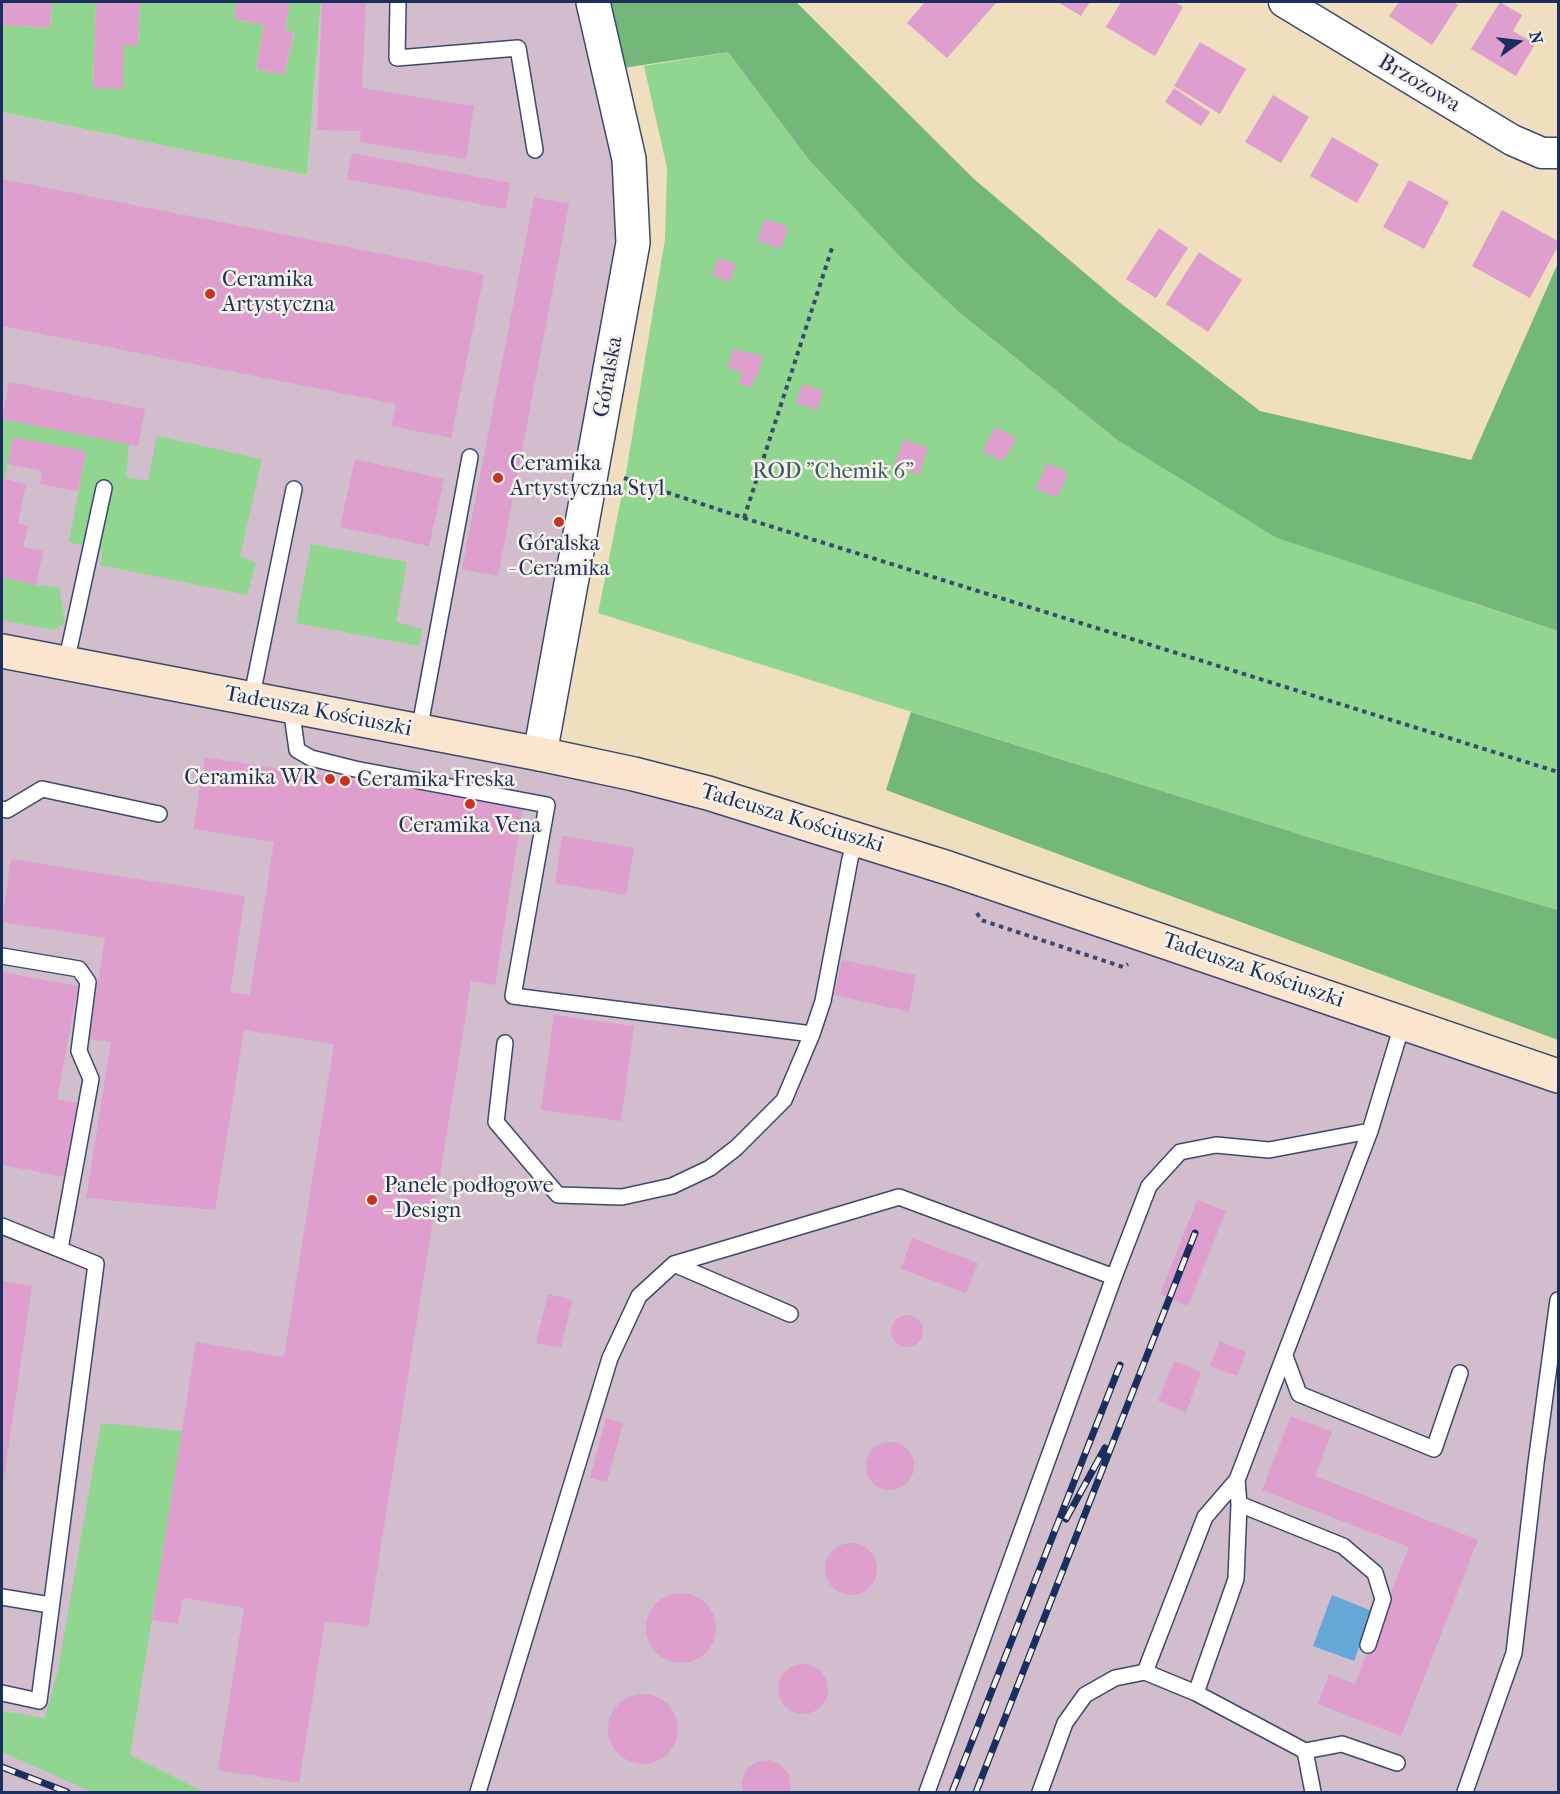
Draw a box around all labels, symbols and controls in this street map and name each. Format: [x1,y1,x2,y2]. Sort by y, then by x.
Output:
north arrow [1488,12,1548,72]
text: N [1525,29,1547,46]
street label: Brzozowa [1373,49,1465,119]
place label: Ceramika Artystyczna [222,268,335,320]
marker: Ceramika Artystyczna [203,287,217,301]
street label: Góralska [589,334,629,420]
place label: Ceramika Artystyczna Styl [510,452,665,504]
park label: ROD "Chemik 6" [752,460,914,486]
marker: Ceramika Artystyczna Styl [491,471,505,485]
marker: Góralska - Ceramika [552,515,566,529]
place label: Góralska - Ceramika [508,532,610,584]
street label: Tadeusza Kościuszki [222,681,414,743]
place label: Ceramika WR [184,766,318,792]
place label: Ceramika Freska [357,768,515,794]
marker: Ceramika WR [323,772,337,786]
marker: Ceramika Freska [338,774,352,788]
street label: Tadeusza Kościuszki [697,779,887,859]
marker: Ceramika Vena [463,797,477,811]
place label: Ceramika Vena [398,814,542,840]
street label: Tadeusza Kościuszki [1159,928,1347,1014]
place label: Panele podłogowe - Design [384,1174,554,1226]
marker: Panele podłogowe - Design [365,1193,379,1207]

